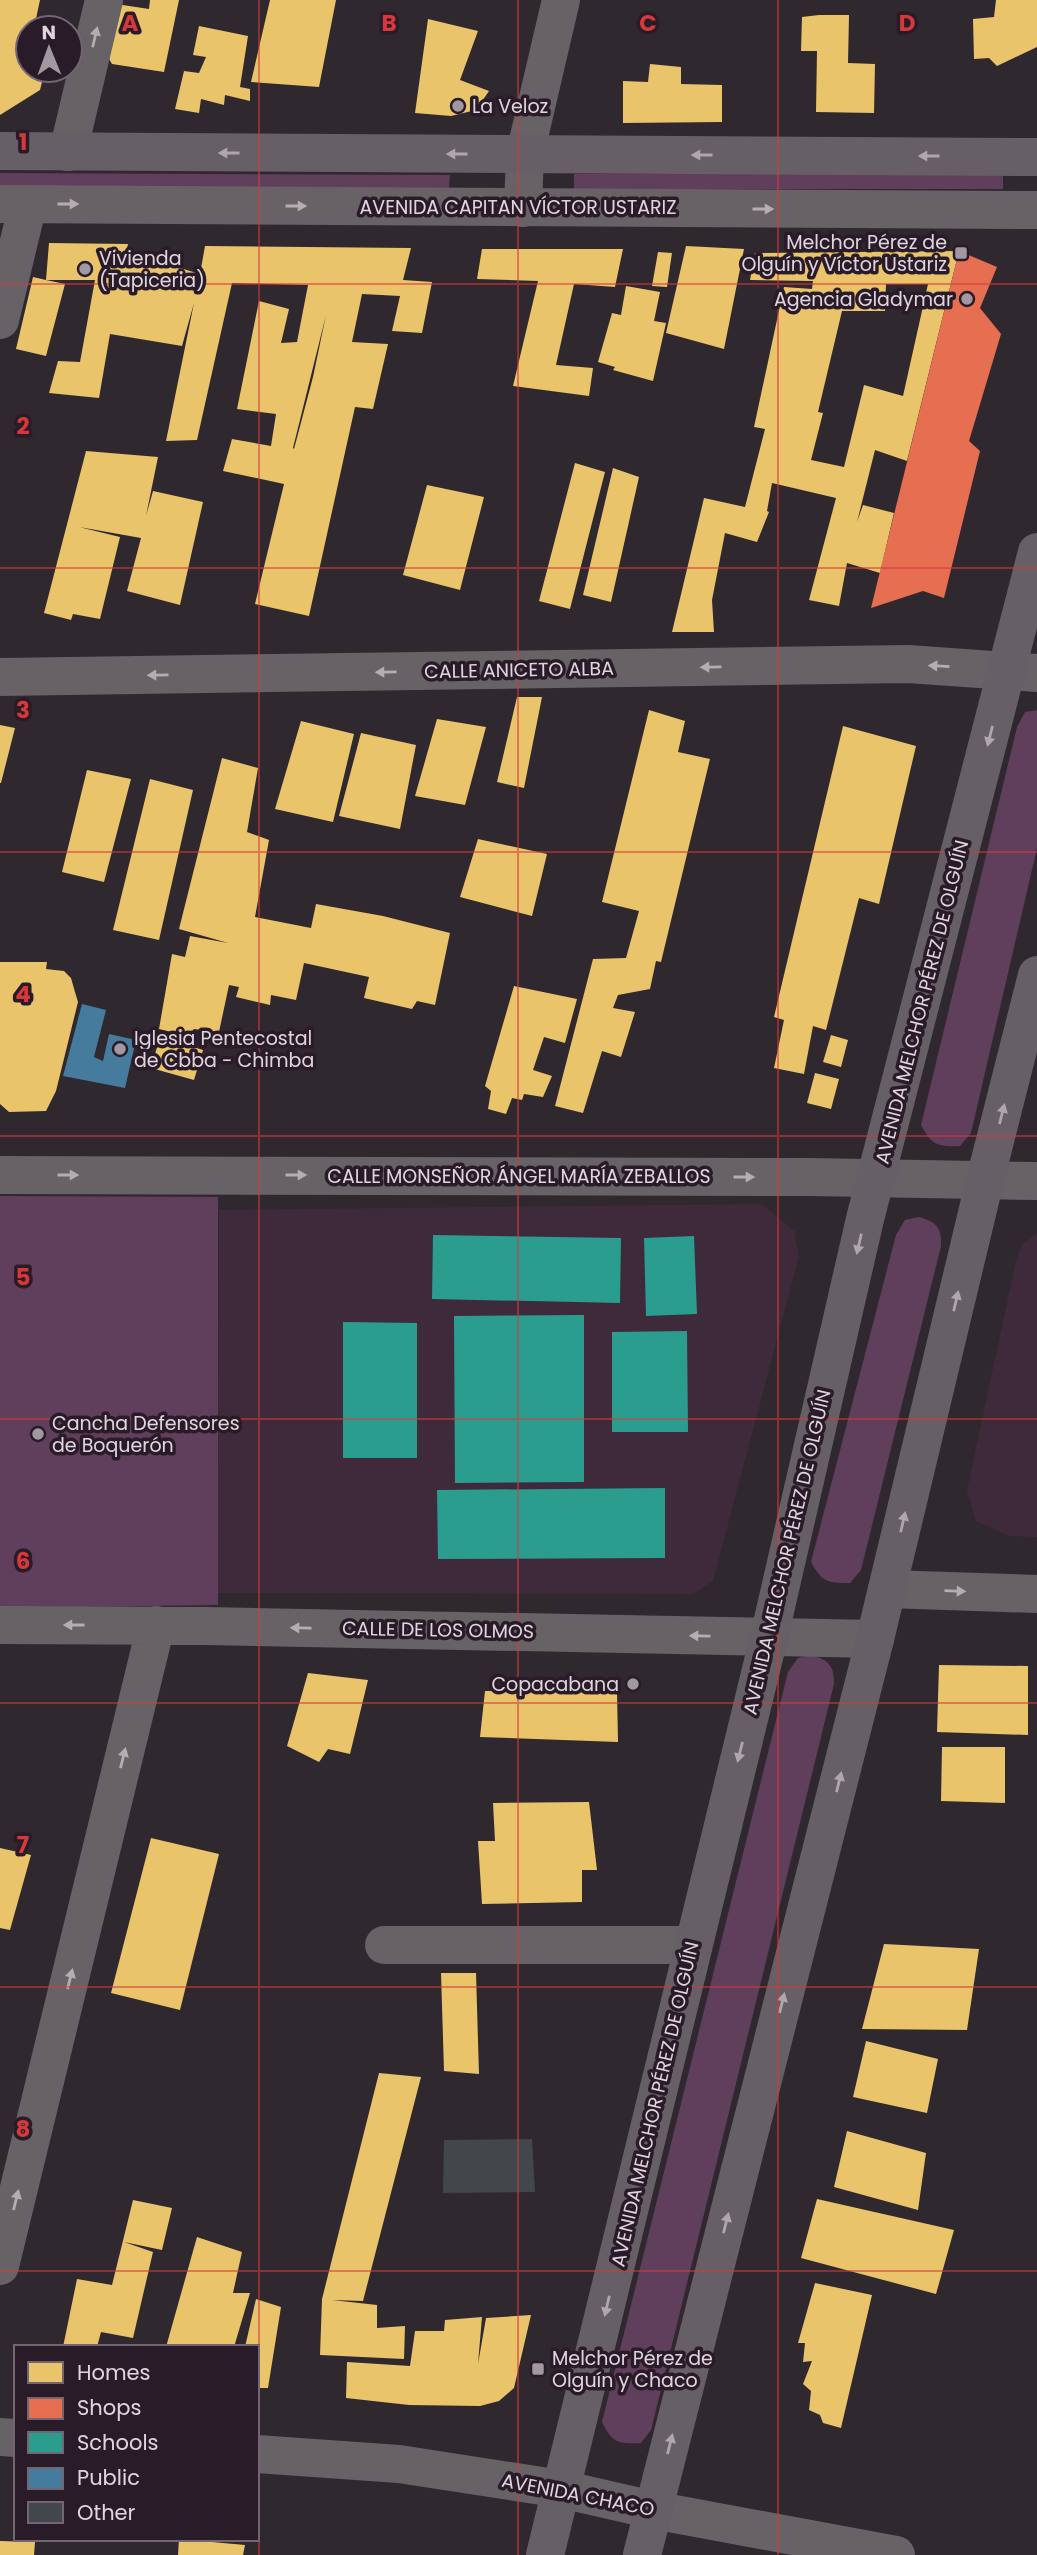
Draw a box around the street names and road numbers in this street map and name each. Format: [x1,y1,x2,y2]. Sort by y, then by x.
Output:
street label: AVENIDA CAPITAN VÍCTOR USTARIZ [360,194,677,221]
street label: CALLE ANICETO ALBA [424,655,614,685]
street label: AVENIDA MELCHOR PÉREZ DE OLGUÍN [869,837,975,1167]
street label: CALLE MONSEÑOR ÁNGEL MARÍA ZEBALLOS [327,1163,711,1190]
street label: AVENIDA MELCHOR PÉREZ DE OLGUÍN [736,1387,838,1717]
street label: CALLE DE LOS OLMOS [342,1615,534,1645]
street label: AVENIDA MELCHOR PÉREZ DE OLGUÍN [604,1939,706,2269]
street label: AVENIDA CHACO [499,2467,657,2523]

